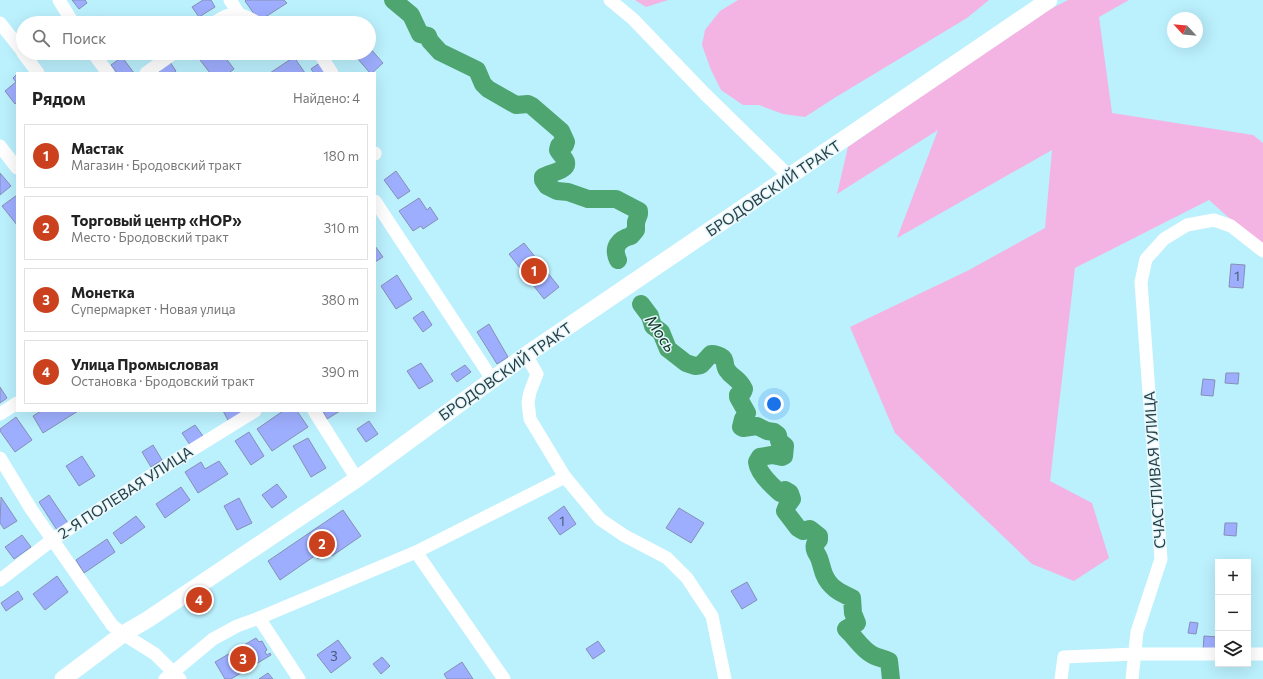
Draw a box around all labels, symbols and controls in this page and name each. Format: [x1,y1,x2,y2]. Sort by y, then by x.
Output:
north arrow [1167,12,1203,48]
search box [16,16,376,60]
icon: search [30,27,52,49]
text: Поиск [62,29,106,47]
text: Рядом [32,88,86,109]
text: Найдено: 4 [293,90,360,106]
street label: БРОДОВСКИЙ ТРАКТ [702,136,844,240]
text: Мастак [71,139,124,157]
text: 1 [43,148,49,164]
text: 180 m [323,148,359,164]
text: Магазин · Бродовский тракт [71,157,242,173]
text: Торговый центр «НОР» [71,211,242,229]
text: 2 [42,220,50,236]
text: 310 m [324,220,359,236]
text: Место · Бродовский тракт [71,229,229,245]
pin: 1 [521,256,547,286]
house number: 1 [1234,268,1240,284]
text: Монетка [71,283,135,301]
text: 3 [42,292,50,308]
text: 380 m [321,292,359,308]
text: Супермаркет · Новая улица [71,301,236,317]
water label: Мось [642,311,680,355]
street label: БРОДОВСКИЙ ТРАКТ [435,318,575,424]
text: Улица Промысловая [71,355,219,373]
text: 4 [42,364,50,380]
text: 390 m [321,364,359,380]
text: Остановка · Бродовский тракт [71,373,255,389]
street label: СЧАСТЛИВАЯ УЛИЦА [1140,391,1168,549]
your location [764,394,784,414]
street label: 2-Я ПОЛЕВАЯ УЛИЦА [54,442,196,542]
house number: 1 [559,513,565,529]
pin: 2 [309,529,335,559]
map controls [1215,559,1251,667]
button: + [1215,559,1251,595]
pin: 4 [186,585,212,615]
button: − [1215,595,1251,631]
button: layers [1215,631,1251,667]
pin: 3 [230,644,256,674]
house number: 3 [330,648,338,664]

